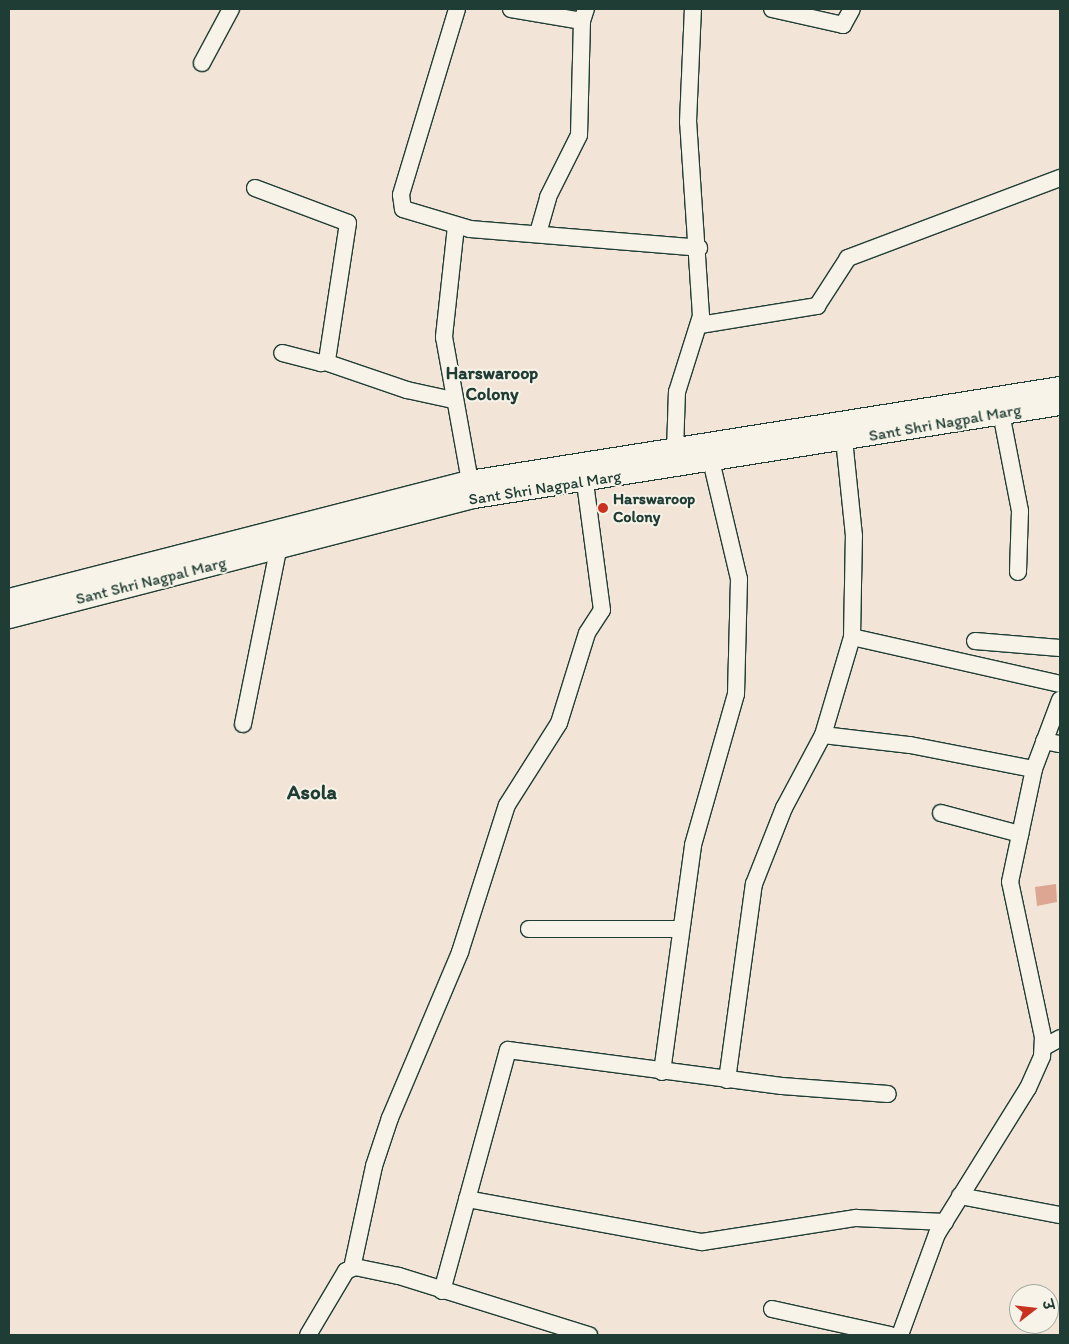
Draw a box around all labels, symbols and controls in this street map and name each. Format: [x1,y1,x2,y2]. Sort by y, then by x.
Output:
district label: Harswaroop Colony [446,363,538,406]
street label: Sant Shri Nagpal Marg [868,400,1022,446]
street label: Sant Shri Nagpal Marg [467,466,623,510]
place label: Harswaroop Colony [613,489,695,527]
marker: Harswaroop Colony [597,502,609,514]
street label: Sant Shri Nagpal Marg [74,553,228,609]
district label: Asola [287,779,337,805]
north arrow [1009,1284,1059,1334]
text: उ [1038,1298,1057,1312]

